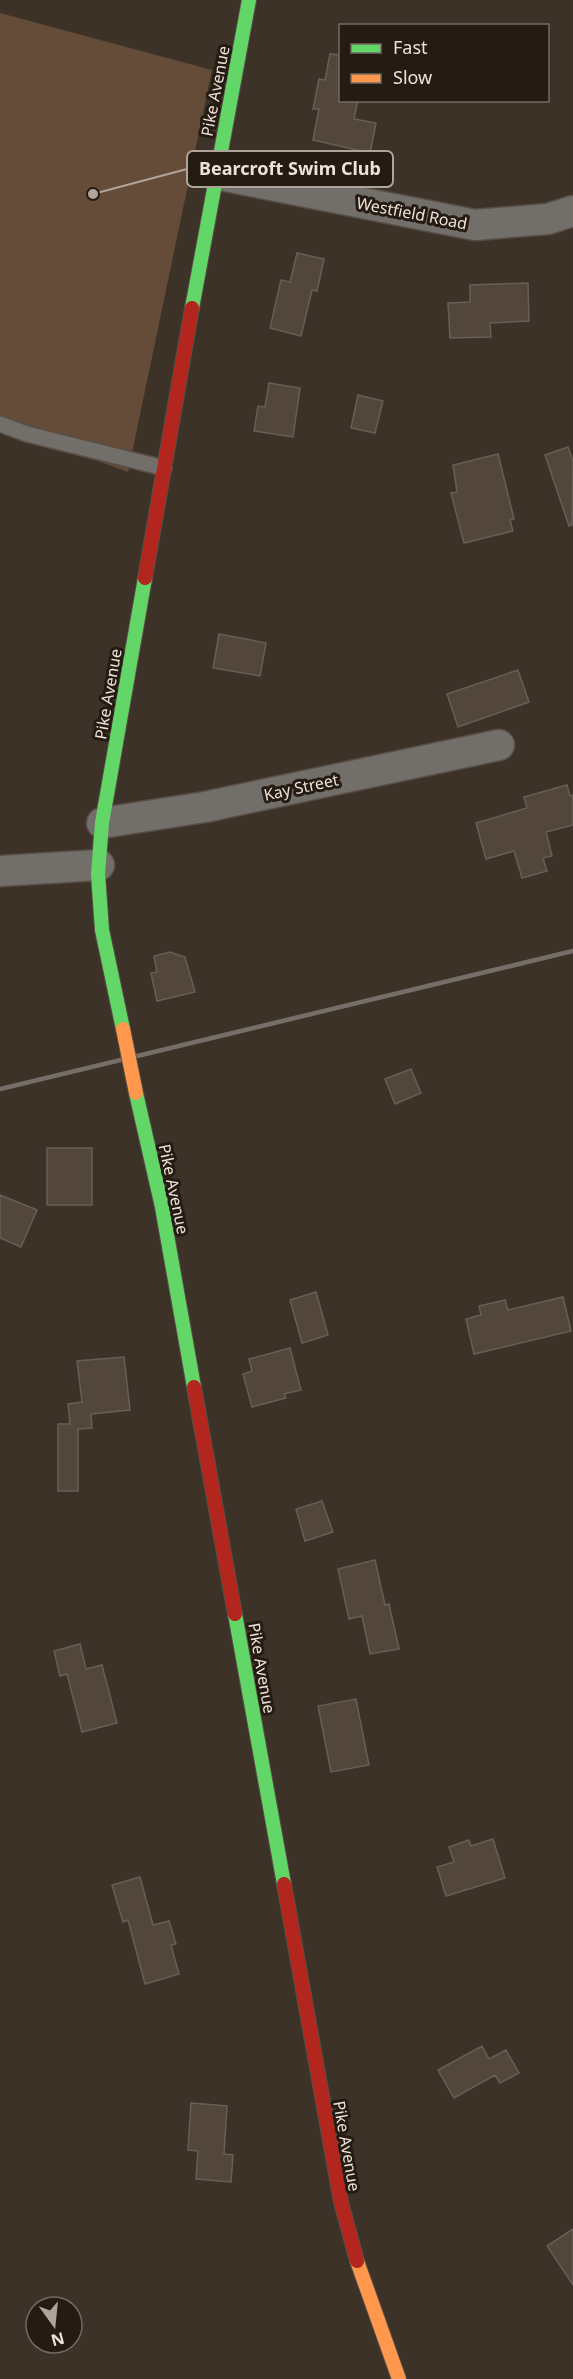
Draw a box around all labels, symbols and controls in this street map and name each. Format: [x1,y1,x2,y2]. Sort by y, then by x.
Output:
legend [339,24,549,102]
text: Fast [393,35,428,59]
street label: Pike Avenue [195,44,235,138]
text: Slow [393,65,432,89]
callout: Bearcroft Swim Club [187,151,393,187]
text: Bearcroft Swim Club [199,156,381,180]
street label: Westfield Road [355,191,469,235]
street label: Pike Avenue [89,647,127,741]
street label: Kay Street [262,768,341,806]
street label: Pike Avenue [154,1142,194,1236]
street label: Pike Avenue [243,1621,281,1715]
street label: Pike Avenue [328,2099,366,2193]
north arrow [24,2295,84,2355]
text: N [49,2327,67,2352]

